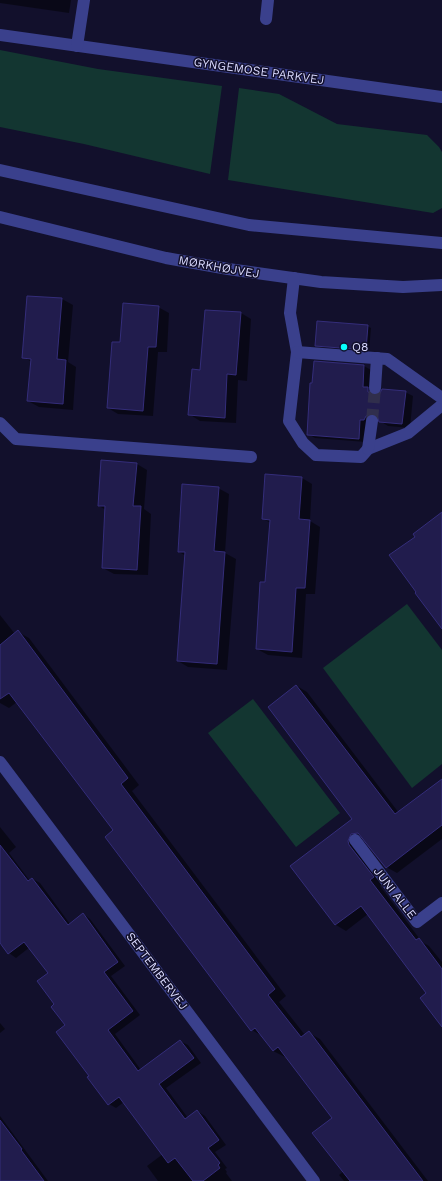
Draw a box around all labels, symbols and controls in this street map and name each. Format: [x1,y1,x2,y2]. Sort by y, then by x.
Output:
street label: GYNGEMOSE PARKVEJ [193,55,325,87]
street label: MØRKHØJVEJ [178,253,260,281]
place label: Q8 [352,340,368,354]
marker: Q8 [339,342,349,352]
street label: JUNI ALLE [371,865,420,922]
street label: SEPTEMBERVEJ [123,930,191,1012]

